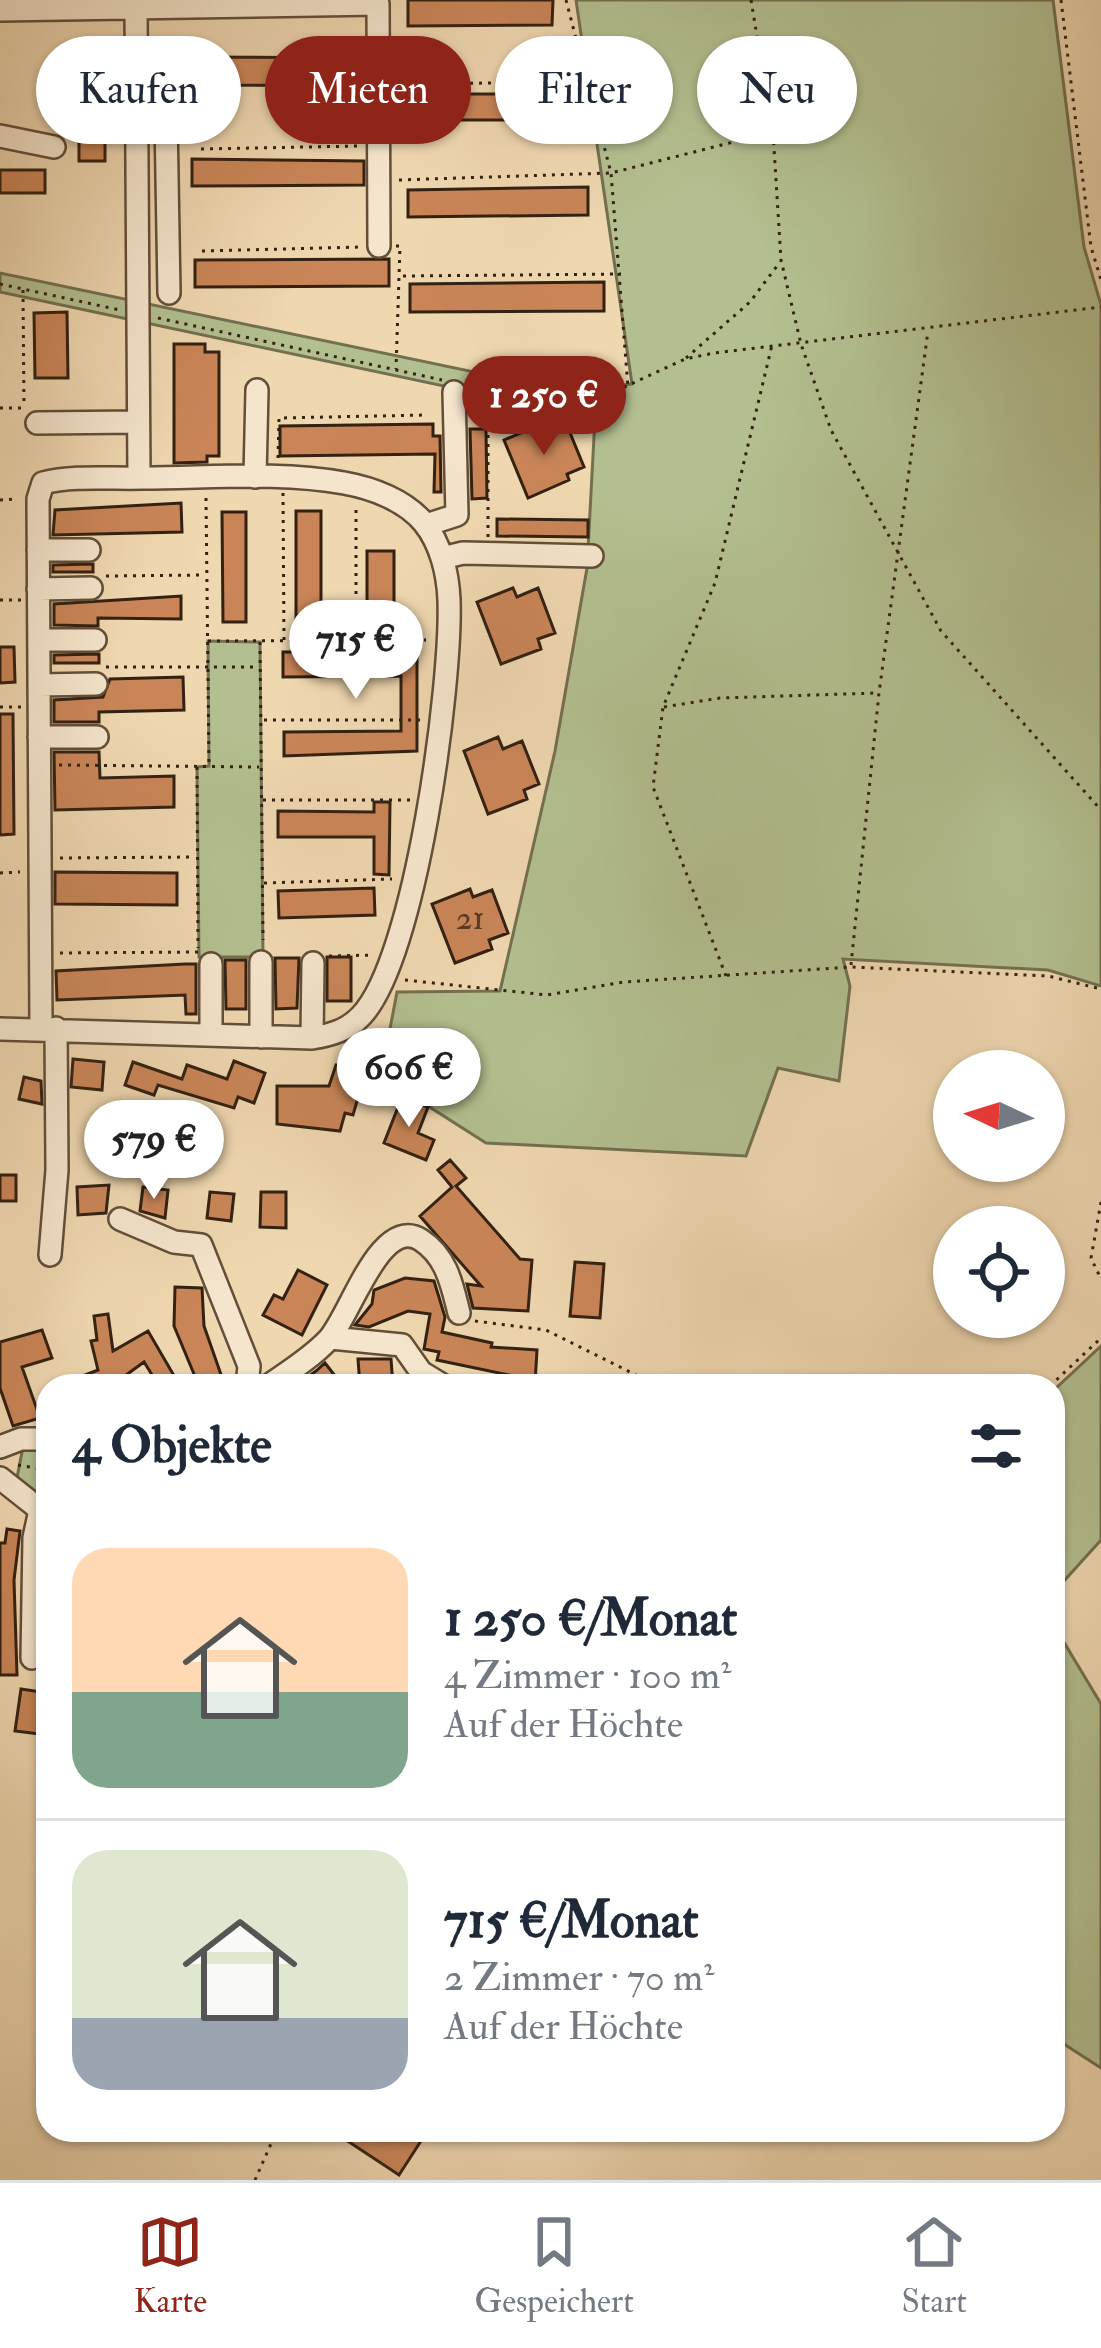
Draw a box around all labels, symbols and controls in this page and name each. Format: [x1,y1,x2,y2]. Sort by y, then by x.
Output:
chip: Kaufen [36,36,241,144]
chip: Mieten [265,36,471,144]
chip: Filter [495,36,673,144]
chip: Neu [697,36,857,144]
pin: 1 250 € [433,356,655,458]
text: 1 250 € [489,370,599,419]
pin: 715 € [272,600,440,702]
text: 715 € [316,614,396,663]
house number: 21 [456,898,484,939]
pin: 606 € [325,1028,493,1130]
text: 606 € [364,1042,454,1091]
north arrow [933,1050,1065,1182]
map controls [933,1050,1065,1338]
pin: 579 € [70,1100,238,1202]
text: 579 € [111,1114,197,1163]
button: locate [933,1206,1065,1338]
icon: filters [963,1413,1029,1479]
text: 4 Objekte [72,1414,272,1478]
text: 1 250 €/Monat [444,1587,737,1651]
icon: home [168,1596,312,1740]
text: 4 Zimmer · 100 m² [444,1651,731,1700]
text: Auf der Höchte [444,1700,683,1749]
text: 715 €/Monat [444,1889,698,1953]
icon: home [168,1898,312,2042]
text: 2 Zimmer · 70 m² [444,1953,714,2002]
text: Auf der Höchte [444,2002,683,2051]
tab: Karte [134,2209,207,2322]
tab: Gespeichert [475,2209,634,2322]
tab: Start [901,2209,967,2322]

